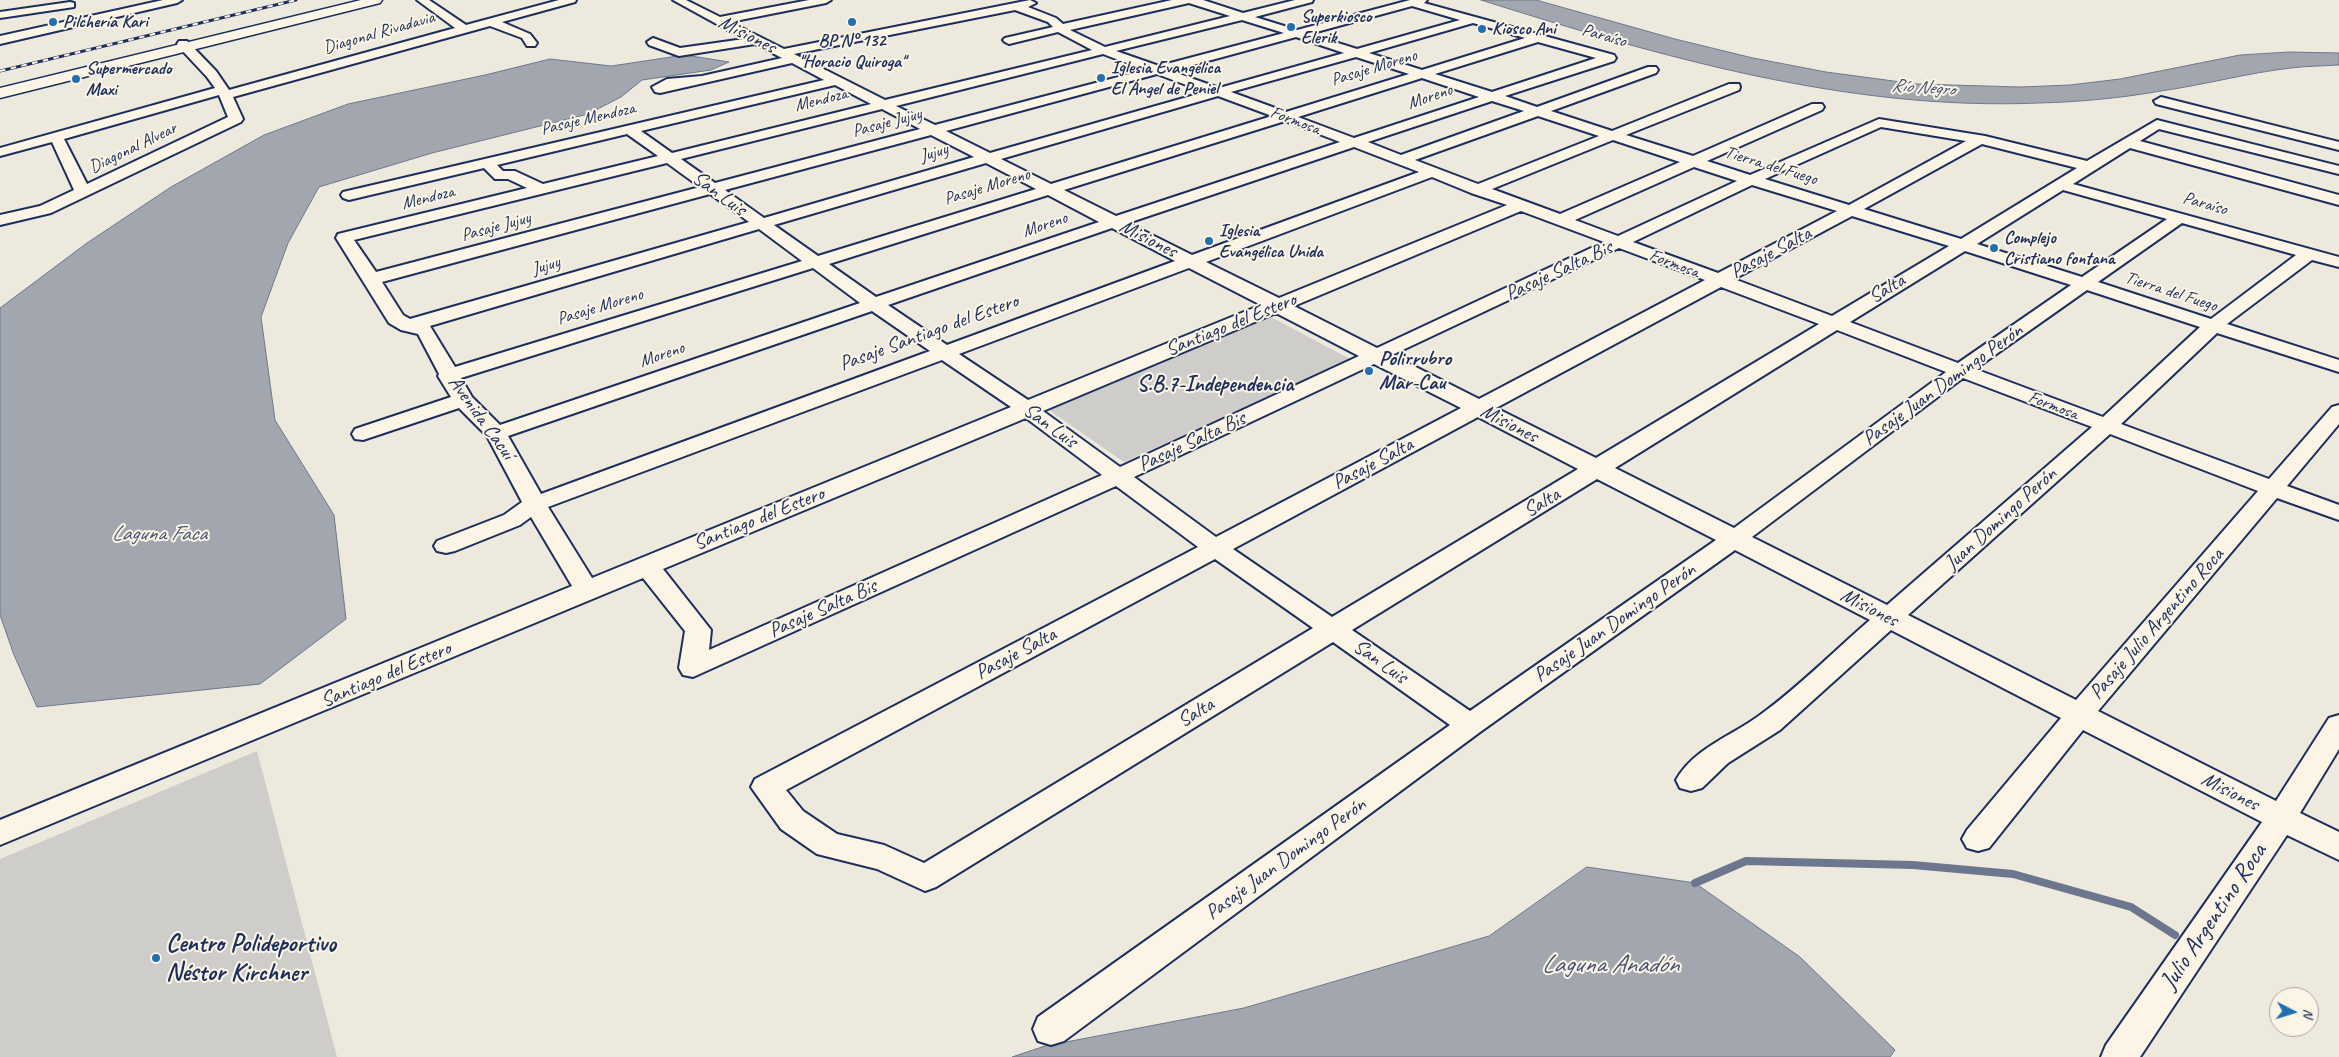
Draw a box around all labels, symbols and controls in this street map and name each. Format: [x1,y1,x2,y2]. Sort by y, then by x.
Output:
place label: Superkiosco Elerik [1301,6,1372,48]
street label: Diagonal Rivadavia [321,7,437,59]
street label: Misiones [714,10,780,60]
place label: Pilchería Kari [63,11,148,33]
marker: Pilchería Kari [47,16,59,28]
marker: BP N° 132 "Horacio Quiroga" [846,16,858,28]
place label: Kiosco Ani [1492,18,1556,40]
street label: Paraíso [1579,19,1629,53]
marker: Superkiosco Elerik [1285,21,1297,33]
marker: Kiosco Ani [1476,23,1488,35]
place label: BP N° 132 "Horacio Quiroga" [799,30,905,72]
street label: Pasaje Moreno [1328,45,1420,91]
place label: Iglesia Evangélica El Ángel de Peniel [1111,57,1220,100]
place label: Supermercado Maxi [86,58,171,100]
marker: Iglesia Evangélica El Ángel de Peniel [1095,72,1107,84]
marker: Supermercado Maxi [70,73,82,85]
water label: Río Negro [1891,74,1955,102]
street label: Moreno [1405,79,1455,115]
street label: Mendoza [792,83,850,117]
street label: Pasaje Mendoza [539,98,637,140]
street label: Formosa [1267,102,1323,140]
street label: Pasaje Jujuy [850,103,924,143]
street label: Diagonal Alvear [86,117,180,179]
street label: Jujuy [917,139,951,167]
street label: Tierra del Fuego [1722,142,1820,190]
street label: Pasaje Moreno [941,164,1033,210]
street label: San Luis [687,166,751,222]
street label: Mendoza [399,181,457,215]
street label: Paraíso [2180,187,2230,221]
street label: Pasaje Jujuy [459,207,533,247]
street label: Moreno [1020,207,1070,243]
street label: Misiones [1115,214,1181,264]
place label: Iglesia Evangélica Unida [1219,220,1323,262]
street label: Pasaje Salta [1726,221,1816,285]
place label: Complejo Cristiano fontana [2004,227,2114,270]
marker: Iglesia Evangélica Unida [1203,235,1215,247]
street label: Pasaje Salta Bis [1501,235,1617,307]
marker: Complejo Cristiano fontana [1988,242,2000,254]
street label: Formosa [1646,245,1702,283]
street label: Jujuy [529,252,563,280]
street label: Tierra del Fuego [2122,267,2220,317]
street label: Salta [1864,268,1910,310]
street label: Pasaje Moreno [554,284,646,330]
street label: Santiago del Estero [1162,287,1300,363]
street label: Pasaje Santiago del Estero [836,289,1022,377]
street label: Pasaje Juan Domingo Perón [1858,318,2028,452]
street label: Moreno [637,337,687,373]
place label: Polirrubro Mar-Cau [1379,346,1451,396]
marker: Polirrubro Mar-Cau [1363,365,1375,377]
street label: Avenida Cacuí [442,371,520,465]
district label: S.B.7-Independencia [1137,372,1293,398]
street label: Formosa [2025,387,2081,425]
street label: San Luis [1018,398,1082,454]
street label: Misiones [1476,399,1542,449]
street label: Pasaje Salta Bis [1134,406,1250,478]
street label: Pasaje Salta [1328,432,1418,496]
street label: Juan Domingo Perón [1940,462,2062,576]
street label: Santiago del Estero [690,481,828,557]
street label: Salta [1519,482,1565,524]
water label: Laguna Faca [112,521,206,547]
street label: Pasaje Julio Argentino Roca [2084,543,2230,705]
street label: Pasaje Juan Domingo Perón [1529,558,1701,688]
street label: Pasaje Salta Bis [765,574,881,644]
street label: Misiones [1836,583,1902,633]
street label: Pasaje Salta [971,622,1061,686]
street label: San Luis [1348,634,1412,690]
street label: Santiago del Estero [317,636,455,714]
street label: Salta [1173,692,1219,734]
street label: Misiones [2197,767,2263,817]
street label: Pasaje Juan Domingo Perón [1201,792,1371,926]
street label: Julio Argentino Roca [2154,838,2274,996]
place label: Centro Polideportivo Néstor Kirchner [166,929,336,988]
water label: Laguna Anadón [1542,949,1678,981]
marker: Centro Polideportivo Néstor Kirchner [150,952,162,964]
north arrow [2269,987,2319,1037]
text: N [2300,1008,2317,1018]

